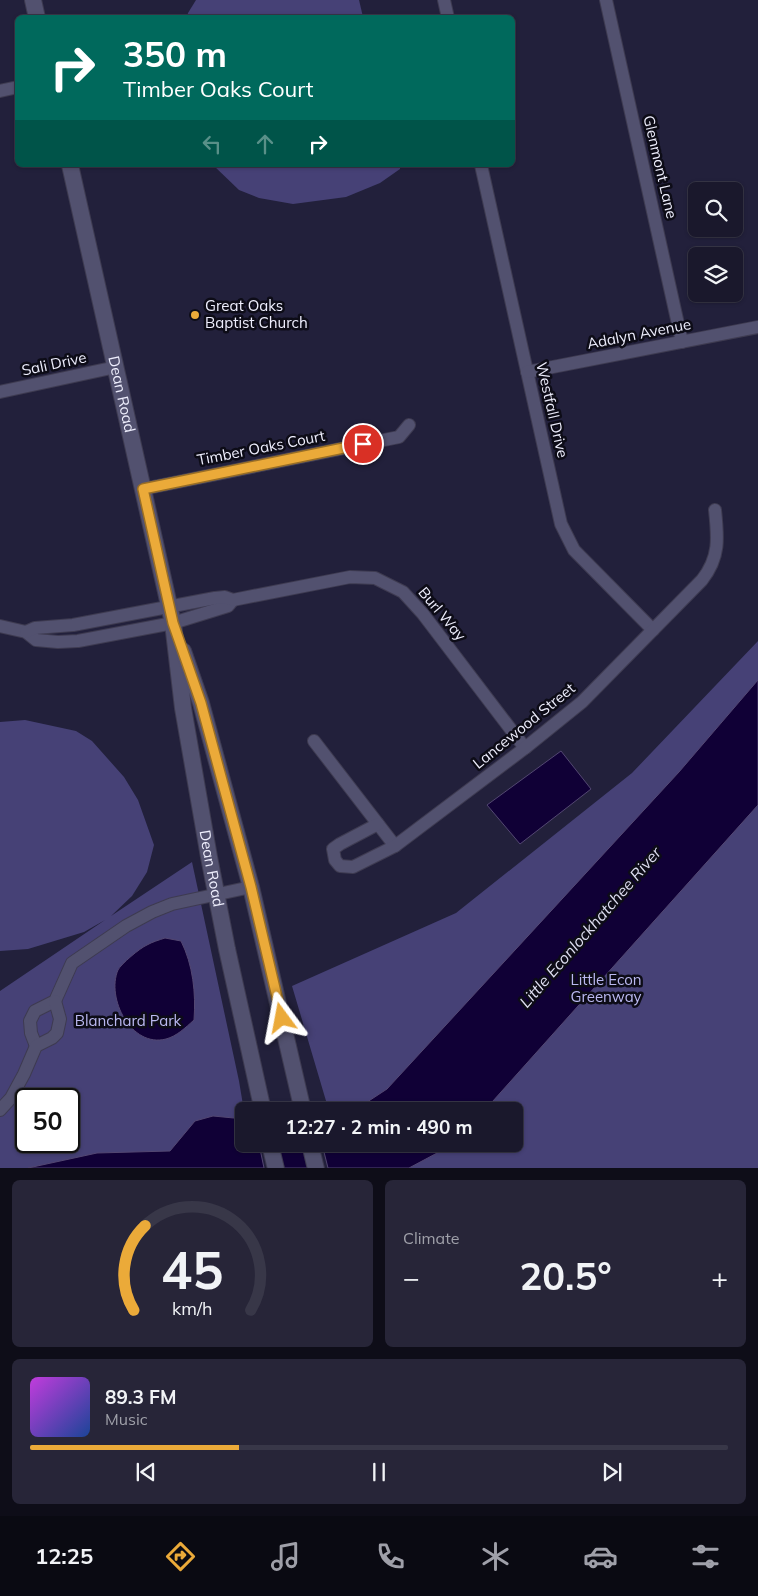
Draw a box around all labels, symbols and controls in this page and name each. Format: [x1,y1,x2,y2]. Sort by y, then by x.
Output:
text: 350 m [123,32,227,76]
icon: right [40,35,105,100]
text: Timber Oaks Court [123,75,314,103]
street label: Glenmont Lane [639,113,682,220]
icon: left [198,130,226,158]
icon: ahead [251,130,279,158]
icon: right [304,130,332,158]
map controls [688,182,743,302]
button: search [688,182,743,237]
button: layers [688,247,743,302]
place label: Great Oaks Baptist Church [205,296,308,332]
marker: Great Oaks Baptist Church [189,309,201,321]
street label: Adalyn Avenue [585,314,692,353]
street label: Sali Drive [20,347,88,380]
street label: Dean Road [104,354,140,434]
street label: Westfall Drive [532,360,573,460]
pin [342,423,384,465]
street label: Timber Oaks Court [195,426,326,469]
icon: arrive [349,430,377,458]
street label: Burl Way [414,583,470,645]
street label: Lancewood Street [469,679,579,773]
street label: Dean Road [195,828,229,908]
water label: Little Econlockhatchee River [515,842,666,1011]
park label: Little Econ Greenway [570,970,642,1006]
position arrow [255,991,307,1043]
park label: Blanchard Park [75,1011,182,1030]
speed limit sign: 50 [15,1088,80,1153]
text: 12:27 · 2 min · 490 m [285,1115,473,1139]
text: Climate [403,1228,459,1248]
text: 45 [161,1237,224,1302]
text: 20.5° [519,1252,612,1300]
text: − [403,1260,420,1295]
text: + [711,1260,728,1295]
text: km/h [172,1297,213,1319]
text: 89.3 FM [105,1385,177,1409]
text: Music [105,1409,148,1429]
icon: previous [132,1458,160,1486]
icon: pause [365,1458,393,1486]
icon: next [598,1458,626,1486]
icon: directions [163,1539,198,1574]
icon: music [268,1539,303,1574]
icon: phone [373,1539,408,1574]
icon: climate [478,1539,513,1574]
icon: car [583,1539,618,1574]
icon: filters [688,1539,723,1574]
text: 12:25 [35,1542,93,1570]

